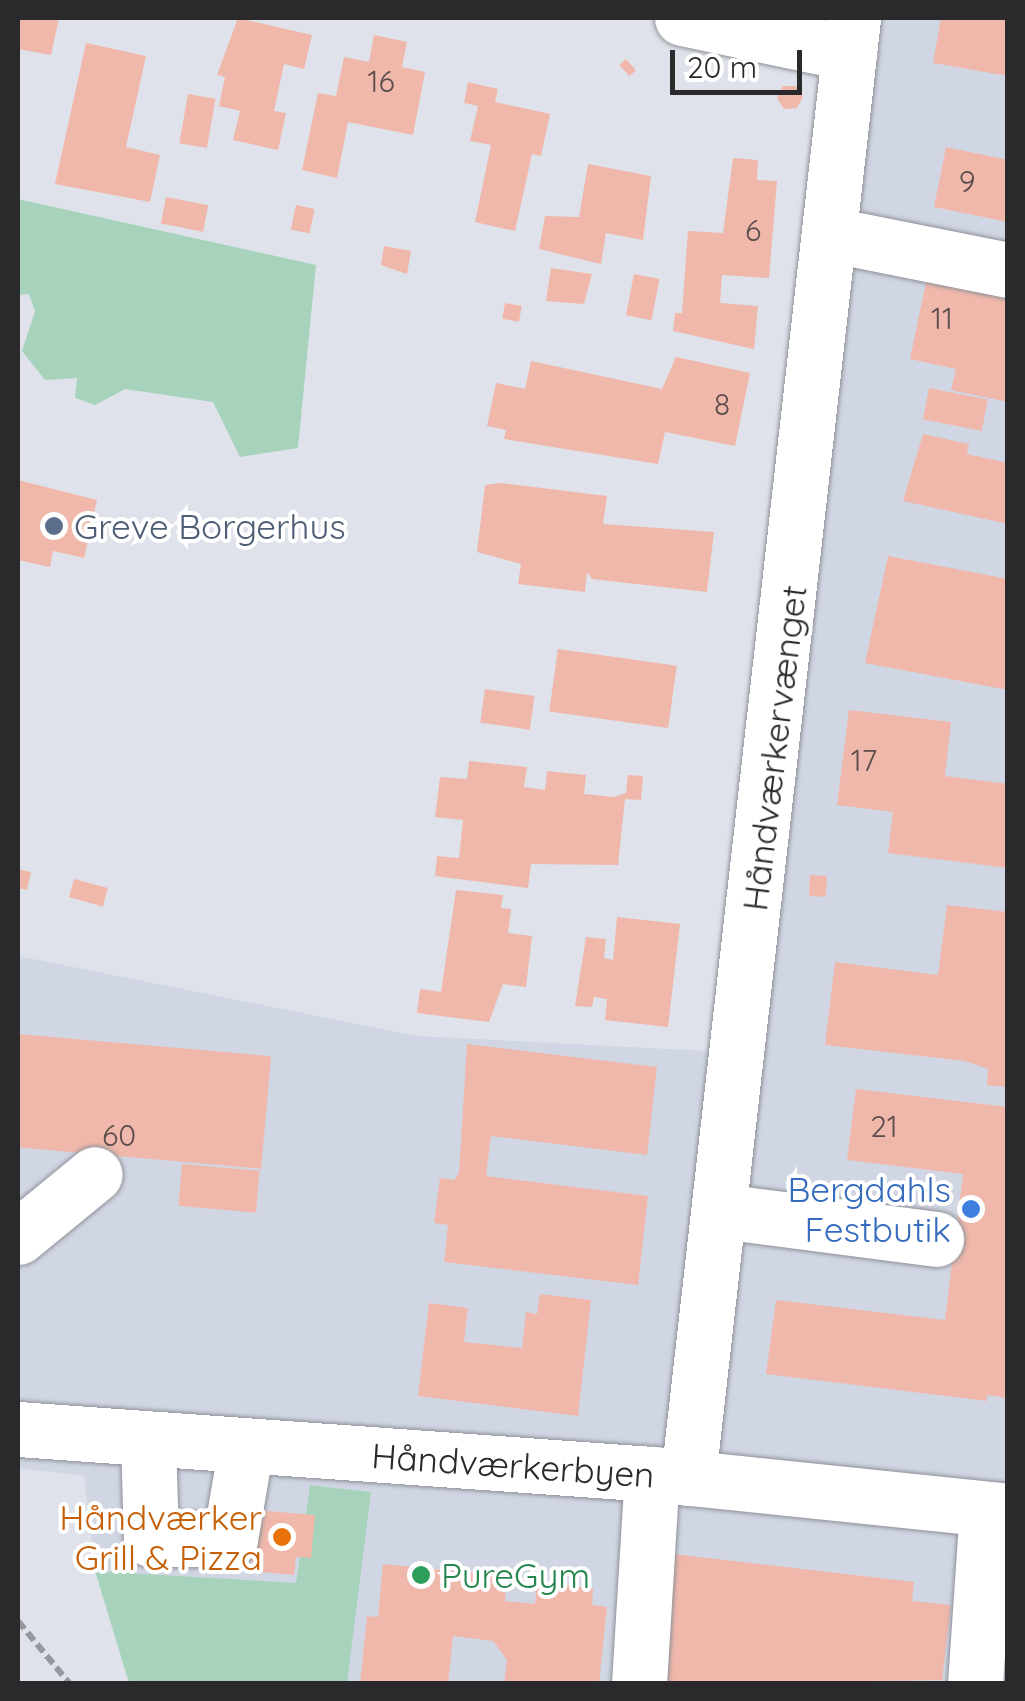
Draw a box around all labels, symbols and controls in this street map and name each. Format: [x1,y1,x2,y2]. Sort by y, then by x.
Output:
scale bar [675,30,808,92]
text: 20 m [687,48,757,86]
house number: 16 [367,63,395,99]
house number: 9 [959,163,975,199]
house number: 6 [745,212,761,248]
house number: 11 [931,300,953,336]
house number: 8 [714,386,730,422]
place label: Greve Borgerhus [74,505,346,547]
marker: Greve Borgerhus [43,515,65,537]
street label: Håndværkervænget [733,583,815,913]
house number: 17 [851,742,877,778]
house number: 21 [870,1108,898,1144]
house number: 60 [102,1117,136,1153]
place label: Bergdahls Festbutik [788,1168,951,1250]
marker: Bergdahls Festbutik [960,1198,982,1220]
street label: Håndværkerbyen [370,1434,656,1496]
place label: Håndværker Grill & Pizza [59,1496,262,1578]
marker: Håndværker Grill & Pizza [271,1526,293,1548]
place label: PureGym [441,1554,590,1596]
marker: PureGym [410,1564,432,1586]

